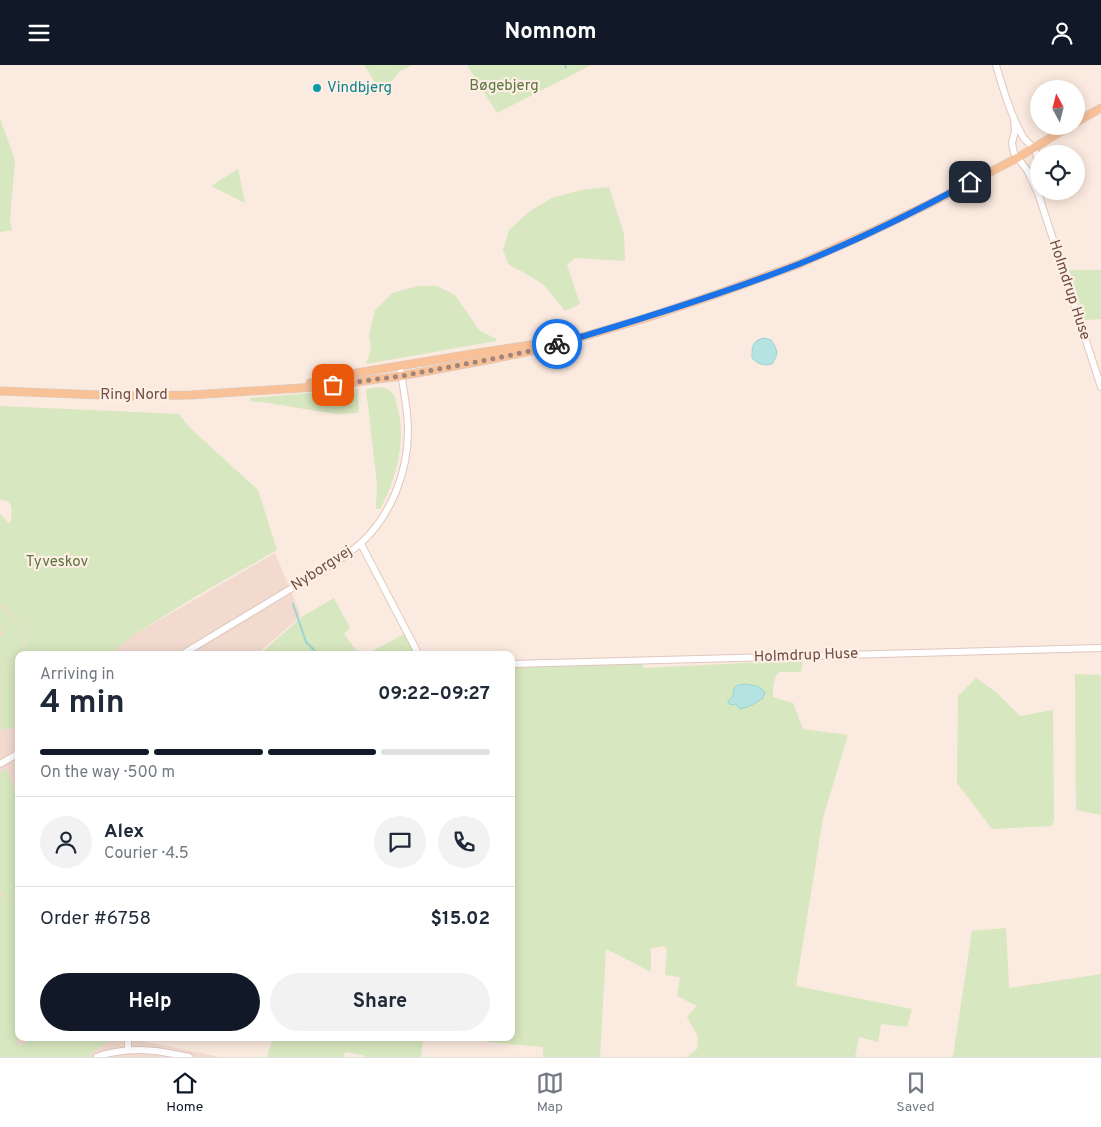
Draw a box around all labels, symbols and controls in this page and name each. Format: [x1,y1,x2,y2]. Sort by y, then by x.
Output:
icon: menu [25,19,53,47]
text: Nomnom [504,19,597,46]
icon: person [1048,19,1076,47]
park label: Bøgebjerg [469,77,539,96]
place label: Vindbjerg [327,79,392,98]
north arrow [1030,80,1085,135]
map controls [1030,80,1085,200]
marker: Vindbjerg [311,82,323,94]
button: locate [1030,145,1085,200]
pin [949,161,991,203]
icon: home [956,168,984,196]
street label: Holmdrup Huse [1044,237,1094,343]
courier [532,319,582,369]
icon: bike [543,330,571,358]
pin [312,364,354,406]
icon: bag [319,371,347,399]
street label: Ring Nord [100,386,168,405]
street label: Nyborgvej [288,542,356,596]
park label: Tyveskov [26,553,89,572]
street label: Holmdrup Huse [754,645,858,667]
text: Arriving in [40,665,115,685]
text: 09:22–09:27 [378,682,490,706]
text: 4 min [40,684,125,724]
text: On the way · 500 m [40,763,175,783]
button: person [40,816,92,868]
button: chat [374,816,426,868]
button: phone [438,816,490,868]
text: Alex [104,820,144,844]
text: Courier · 4.5 [104,844,189,864]
text: Order #6758 [40,907,151,931]
text: $15.02 [431,907,490,931]
button: Help [40,973,260,1031]
button: Share [270,973,490,1031]
tab: Home [166,1069,203,1116]
tab: Map [536,1069,564,1116]
tab: Saved [896,1069,935,1116]

